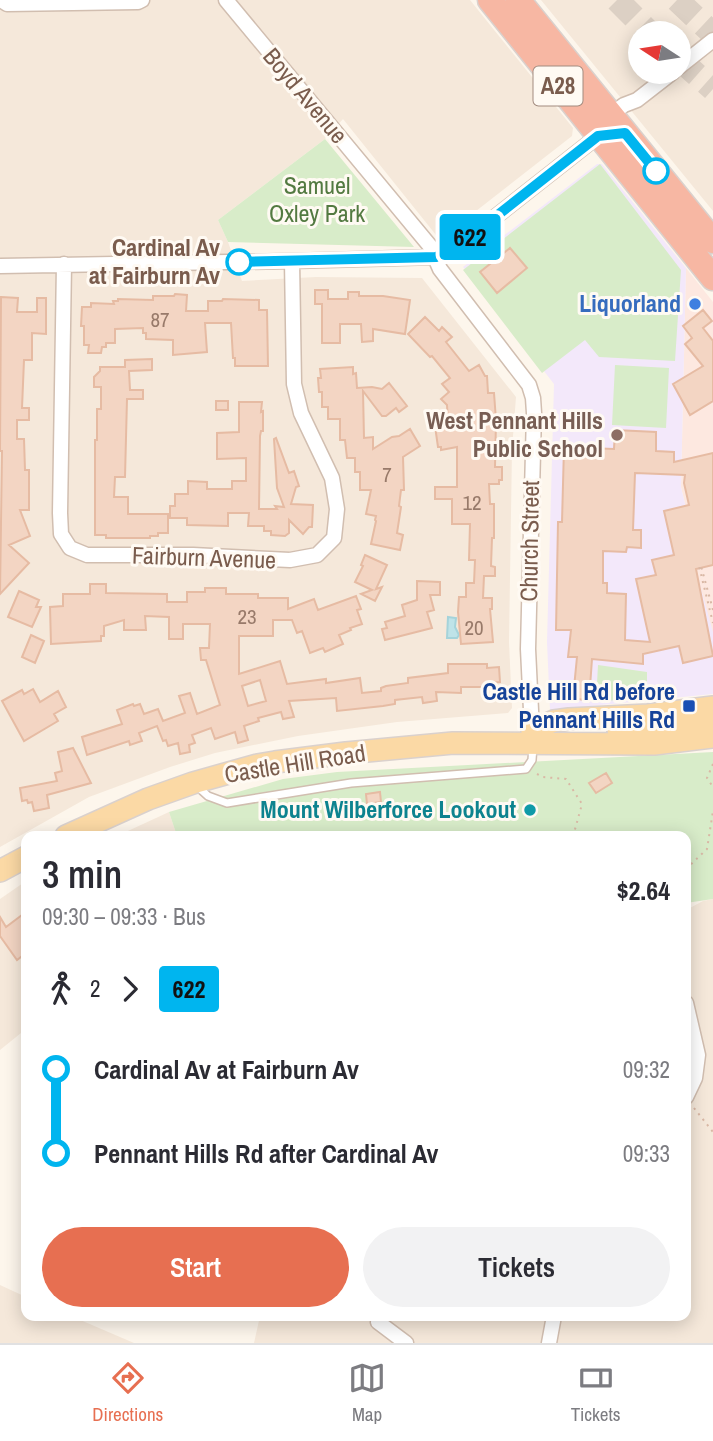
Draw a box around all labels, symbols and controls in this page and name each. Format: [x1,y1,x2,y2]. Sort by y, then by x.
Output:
north arrow [628,21,691,84]
map controls [628,21,691,84]
street label: Boyd Avenue [256,41,355,150]
road number: A28 [534,66,582,106]
unlabelled marker [643,158,669,184]
park label: Samuel Oxley Park [269,169,365,229]
line badge: 622 [430,214,510,260]
text: 622 [454,221,486,253]
place label: Cardinal Av at Fairburn Av [89,231,220,291]
marker: Cardinal Av at Fairburn Av [226,249,252,275]
place label: Liquorland [579,287,681,319]
marker: Liquorland [687,296,703,312]
house number: 87 [150,305,170,334]
place label: West Pennant Hills Public School [426,404,603,464]
marker: West Pennant Hills Public School [609,427,625,443]
house number: 7 [382,460,392,489]
street label: Church Street [512,479,546,602]
house number: 12 [462,488,482,517]
street label: Fairburn Avenue [131,538,277,576]
house number: 23 [237,602,257,631]
house number: 20 [464,613,484,642]
place label: Castle Hill Rd before Pennant Hills Rd [483,675,675,735]
marker: Castle Hill Rd before Pennant Hills Rd [681,698,697,714]
street label: Castle Hill Road [222,736,368,790]
place label: Mount Wilberforce Lookout [260,793,516,825]
marker: Mount Wilberforce Lookout [522,802,538,818]
text: 3 min [42,849,122,900]
text: $2.64 [617,873,670,908]
text: 09:30 – 09:33 · Bus [42,901,206,932]
icon: walk [42,970,80,1008]
icon: forward [111,970,149,1008]
text: 2 [90,973,101,1004]
text: 622 [173,973,205,1005]
text: Cardinal Av at Fairburn Av [94,1052,359,1087]
text: 09:32 [623,1054,670,1085]
text: Pennant Hills Rd after Cardinal Av [94,1136,438,1171]
text: 09:33 [623,1138,670,1169]
button: Start [42,1227,349,1307]
button: Tickets [363,1227,670,1307]
tab: Directions [92,1359,163,1427]
tab: Map [348,1359,386,1427]
tab: Tickets [571,1359,621,1427]

